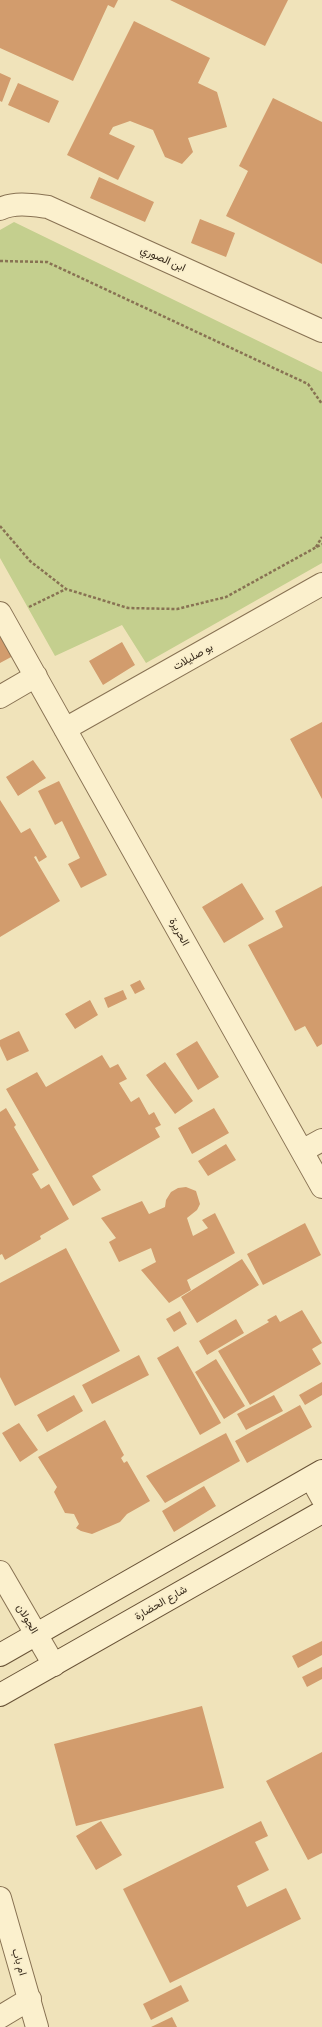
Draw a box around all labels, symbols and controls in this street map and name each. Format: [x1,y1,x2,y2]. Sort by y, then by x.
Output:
street label: ابن الصوري [138,243,188,275]
street label: بو صليلات [171,641,215,673]
street label: الحريرة [166,916,192,948]
street label: شارع الحضارة [132,1583,190,1623]
street label: الجولان [13,1602,41,1636]
street label: ام باب [9,1947,29,1977]

